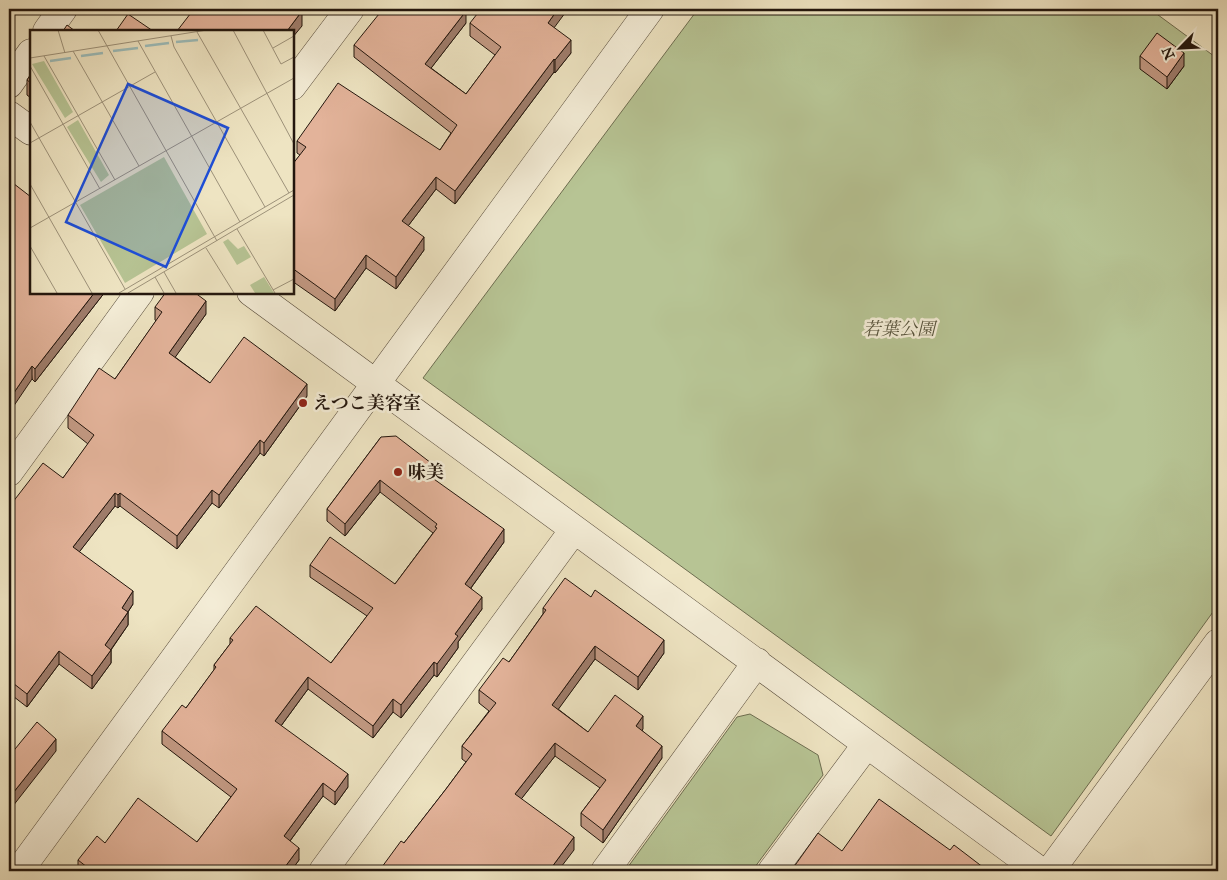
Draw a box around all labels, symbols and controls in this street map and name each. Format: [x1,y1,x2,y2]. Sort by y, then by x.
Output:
north arrow [1154,22,1204,72]
inset map [30,30,294,294]
text: N [1158,44,1179,62]
park label: 若葉公園 [863,318,938,340]
place label: えつこ美容室 [313,392,421,414]
marker: えつこ美容室 [297,397,309,409]
place label: 味美 [408,461,444,483]
marker: 味美 [392,466,404,478]

